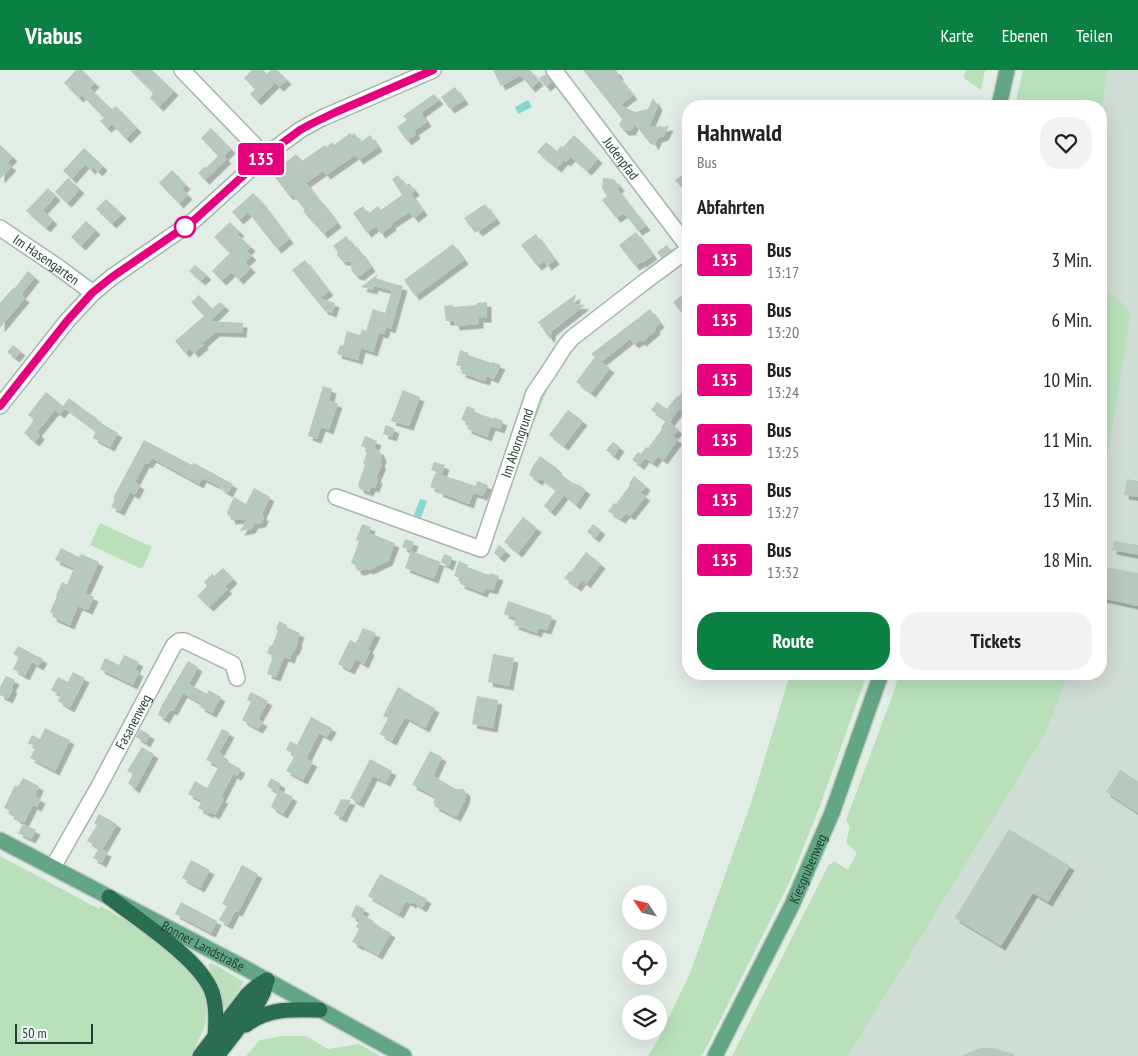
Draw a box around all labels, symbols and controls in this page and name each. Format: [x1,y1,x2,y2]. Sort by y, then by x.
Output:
text: Viabus [25,20,82,51]
text: Karte [940,24,974,47]
text: Ebenen [1002,24,1048,47]
text: Teilen [1076,24,1113,47]
text: Hahnwald [697,117,782,148]
button: heart [1040,117,1092,169]
street label: Judenpfad [599,133,643,183]
line badge: 135 [232,143,290,175]
text: 135 [248,147,274,170]
text: Bus [697,152,717,172]
text: Abfahrten [697,195,764,219]
unlabelled marker [174,216,196,238]
street label: Im Hasengarten [10,230,83,289]
text: Bus [767,238,791,262]
text: 135 [712,248,737,271]
text: 3 Min. [1051,248,1092,272]
text: 13:17 [767,262,799,282]
text: Bus [767,298,791,322]
text: 135 [712,308,737,331]
text: 6 Min. [1051,308,1092,332]
text: 13:20 [767,322,799,342]
text: Bus [767,358,791,382]
text: 135 [712,368,737,391]
text: 10 Min. [1043,368,1092,392]
text: 13:24 [767,382,799,402]
street label: Im Ahorngrund [497,406,537,480]
text: Bus [767,418,791,442]
text: 135 [712,428,737,451]
text: 11 Min. [1043,428,1092,452]
text: 13:25 [767,442,799,462]
text: Bus [767,478,791,502]
text: 135 [712,488,737,511]
text: 13 Min. [1043,488,1092,512]
text: 13:27 [767,502,799,522]
text: Bus [767,538,791,562]
text: 135 [712,548,737,571]
text: 18 Min. [1043,548,1092,572]
text: 13:32 [767,562,799,582]
button: Route [697,612,890,670]
button: Tickets [900,612,1092,670]
street label: Fasanenweg [111,691,155,752]
street label: Kiesgrubenweg [785,831,831,906]
north arrow [622,885,668,930]
map controls [622,885,667,1040]
street label: Bonner Landstraße [158,917,248,975]
button: locate [622,940,667,985]
button: layers [622,995,667,1040]
scale bar [15,1021,92,1044]
text: 50 m [22,1024,47,1042]

